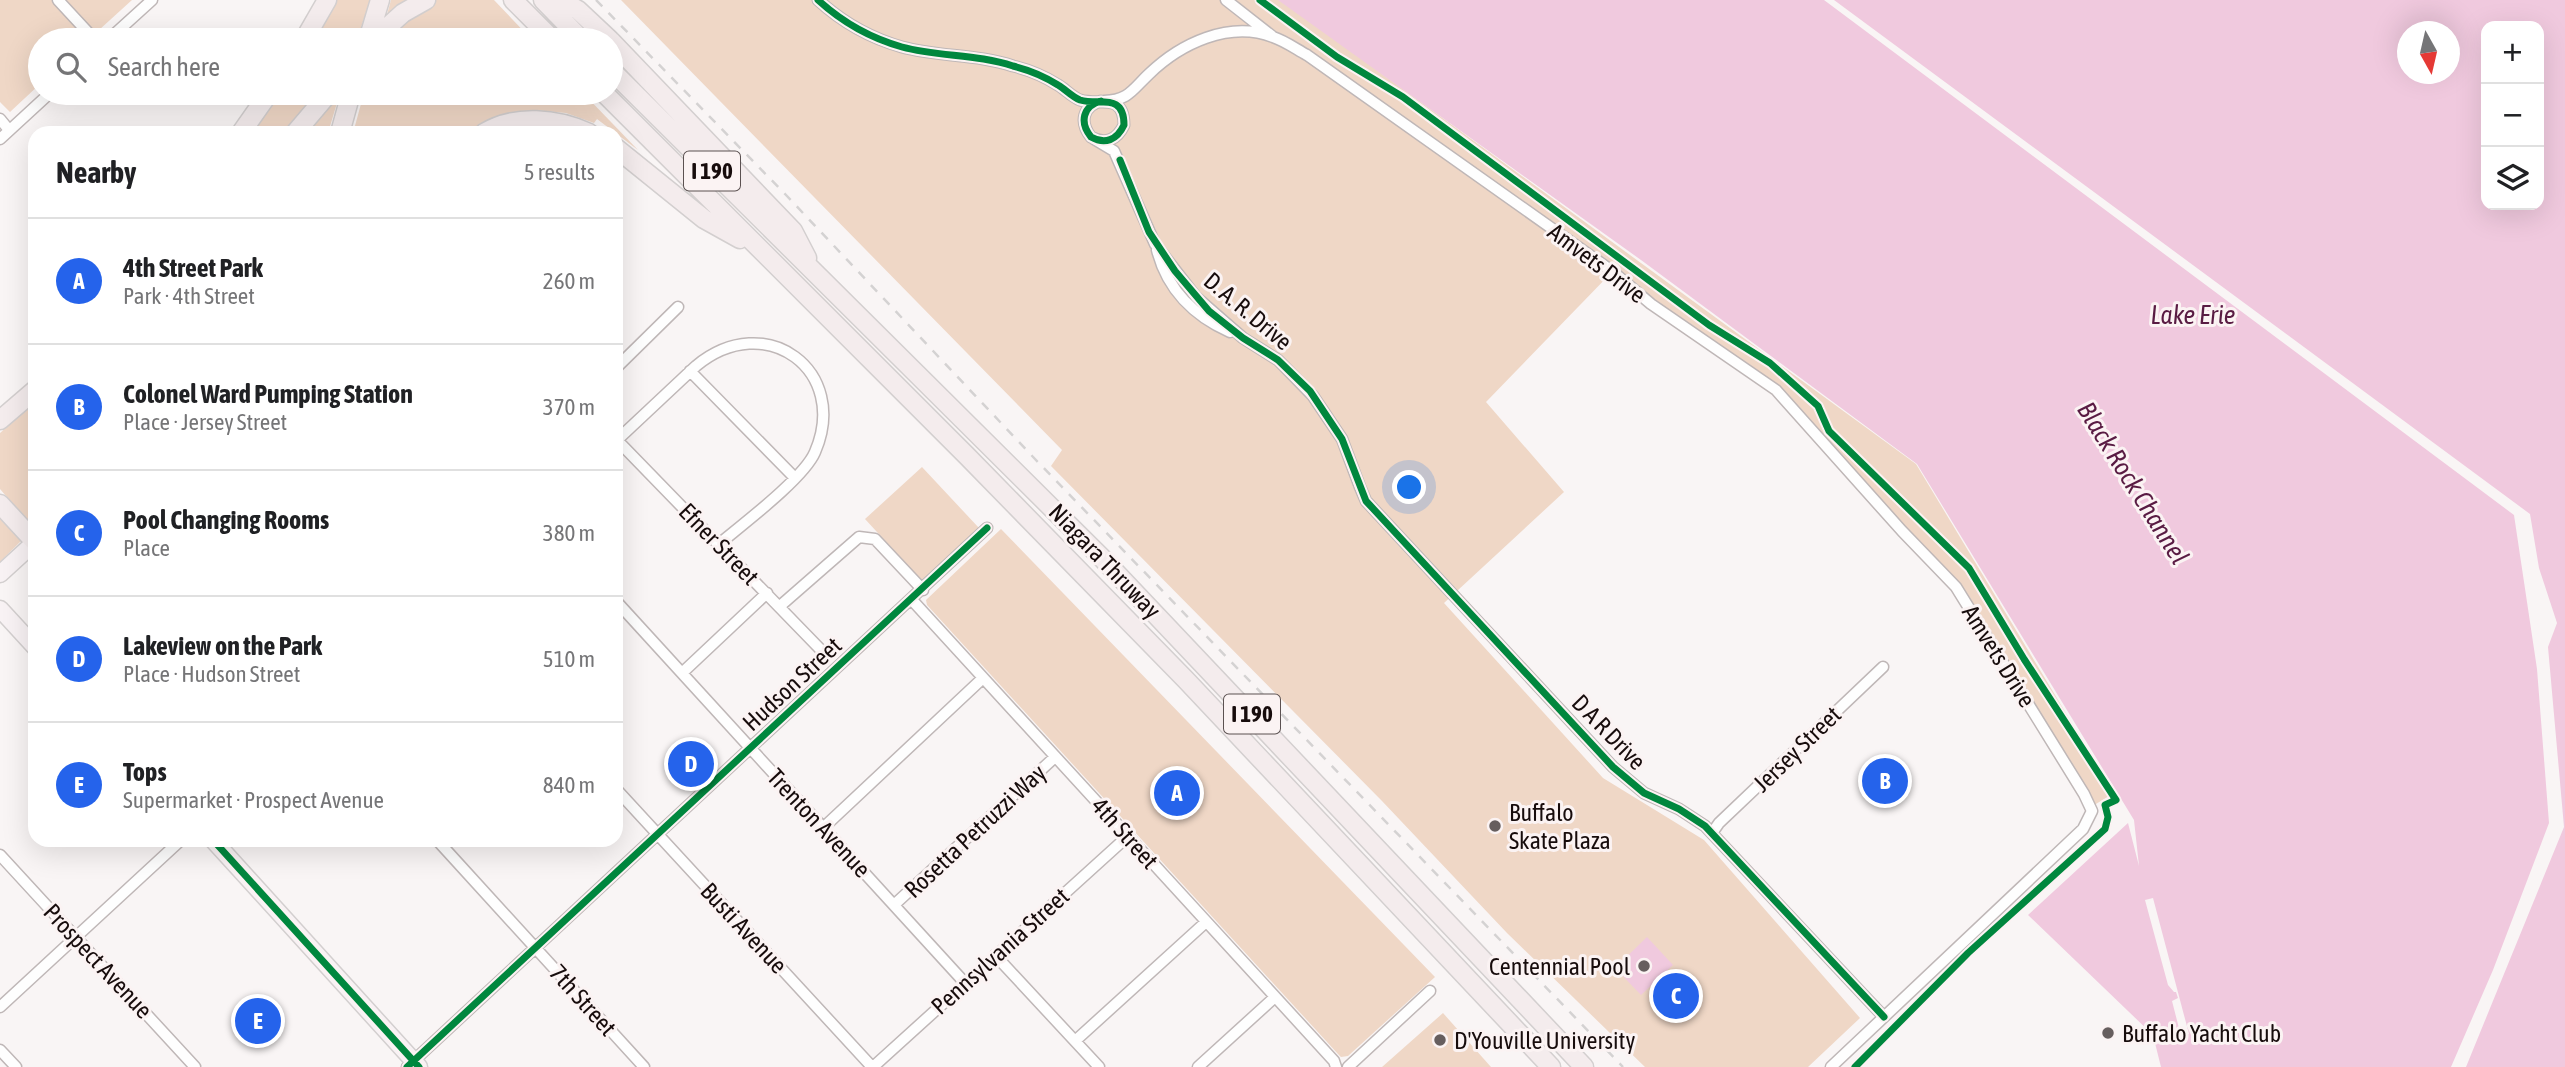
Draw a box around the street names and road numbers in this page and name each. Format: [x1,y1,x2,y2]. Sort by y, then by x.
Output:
road number: I 190 [684,152,740,190]
street label: Amvets Drive [1543,218,1651,308]
street label: D. A. R. Drive [1199,267,1297,355]
street label: Efner Street [674,498,764,590]
street label: Niagara Thruway [1044,498,1166,624]
street label: Amvets Drive [1957,600,2041,712]
street label: Hudson Street [737,632,847,736]
street label: D A R Drive [1567,689,1651,775]
road number: I 190 [1224,694,1280,734]
street label: Jersey Street [1748,701,1846,797]
street label: Rosetta Petruzzi Way [899,759,1051,903]
street label: Trenton Avenue [762,763,876,883]
street label: 4th Street [1086,792,1164,874]
street label: Busti Avenue [695,877,793,979]
street label: Pennsylvania Street [926,882,1074,1020]
street label: Prospect Avenue [38,898,158,1024]
street label: 7th Street [544,959,622,1041]

